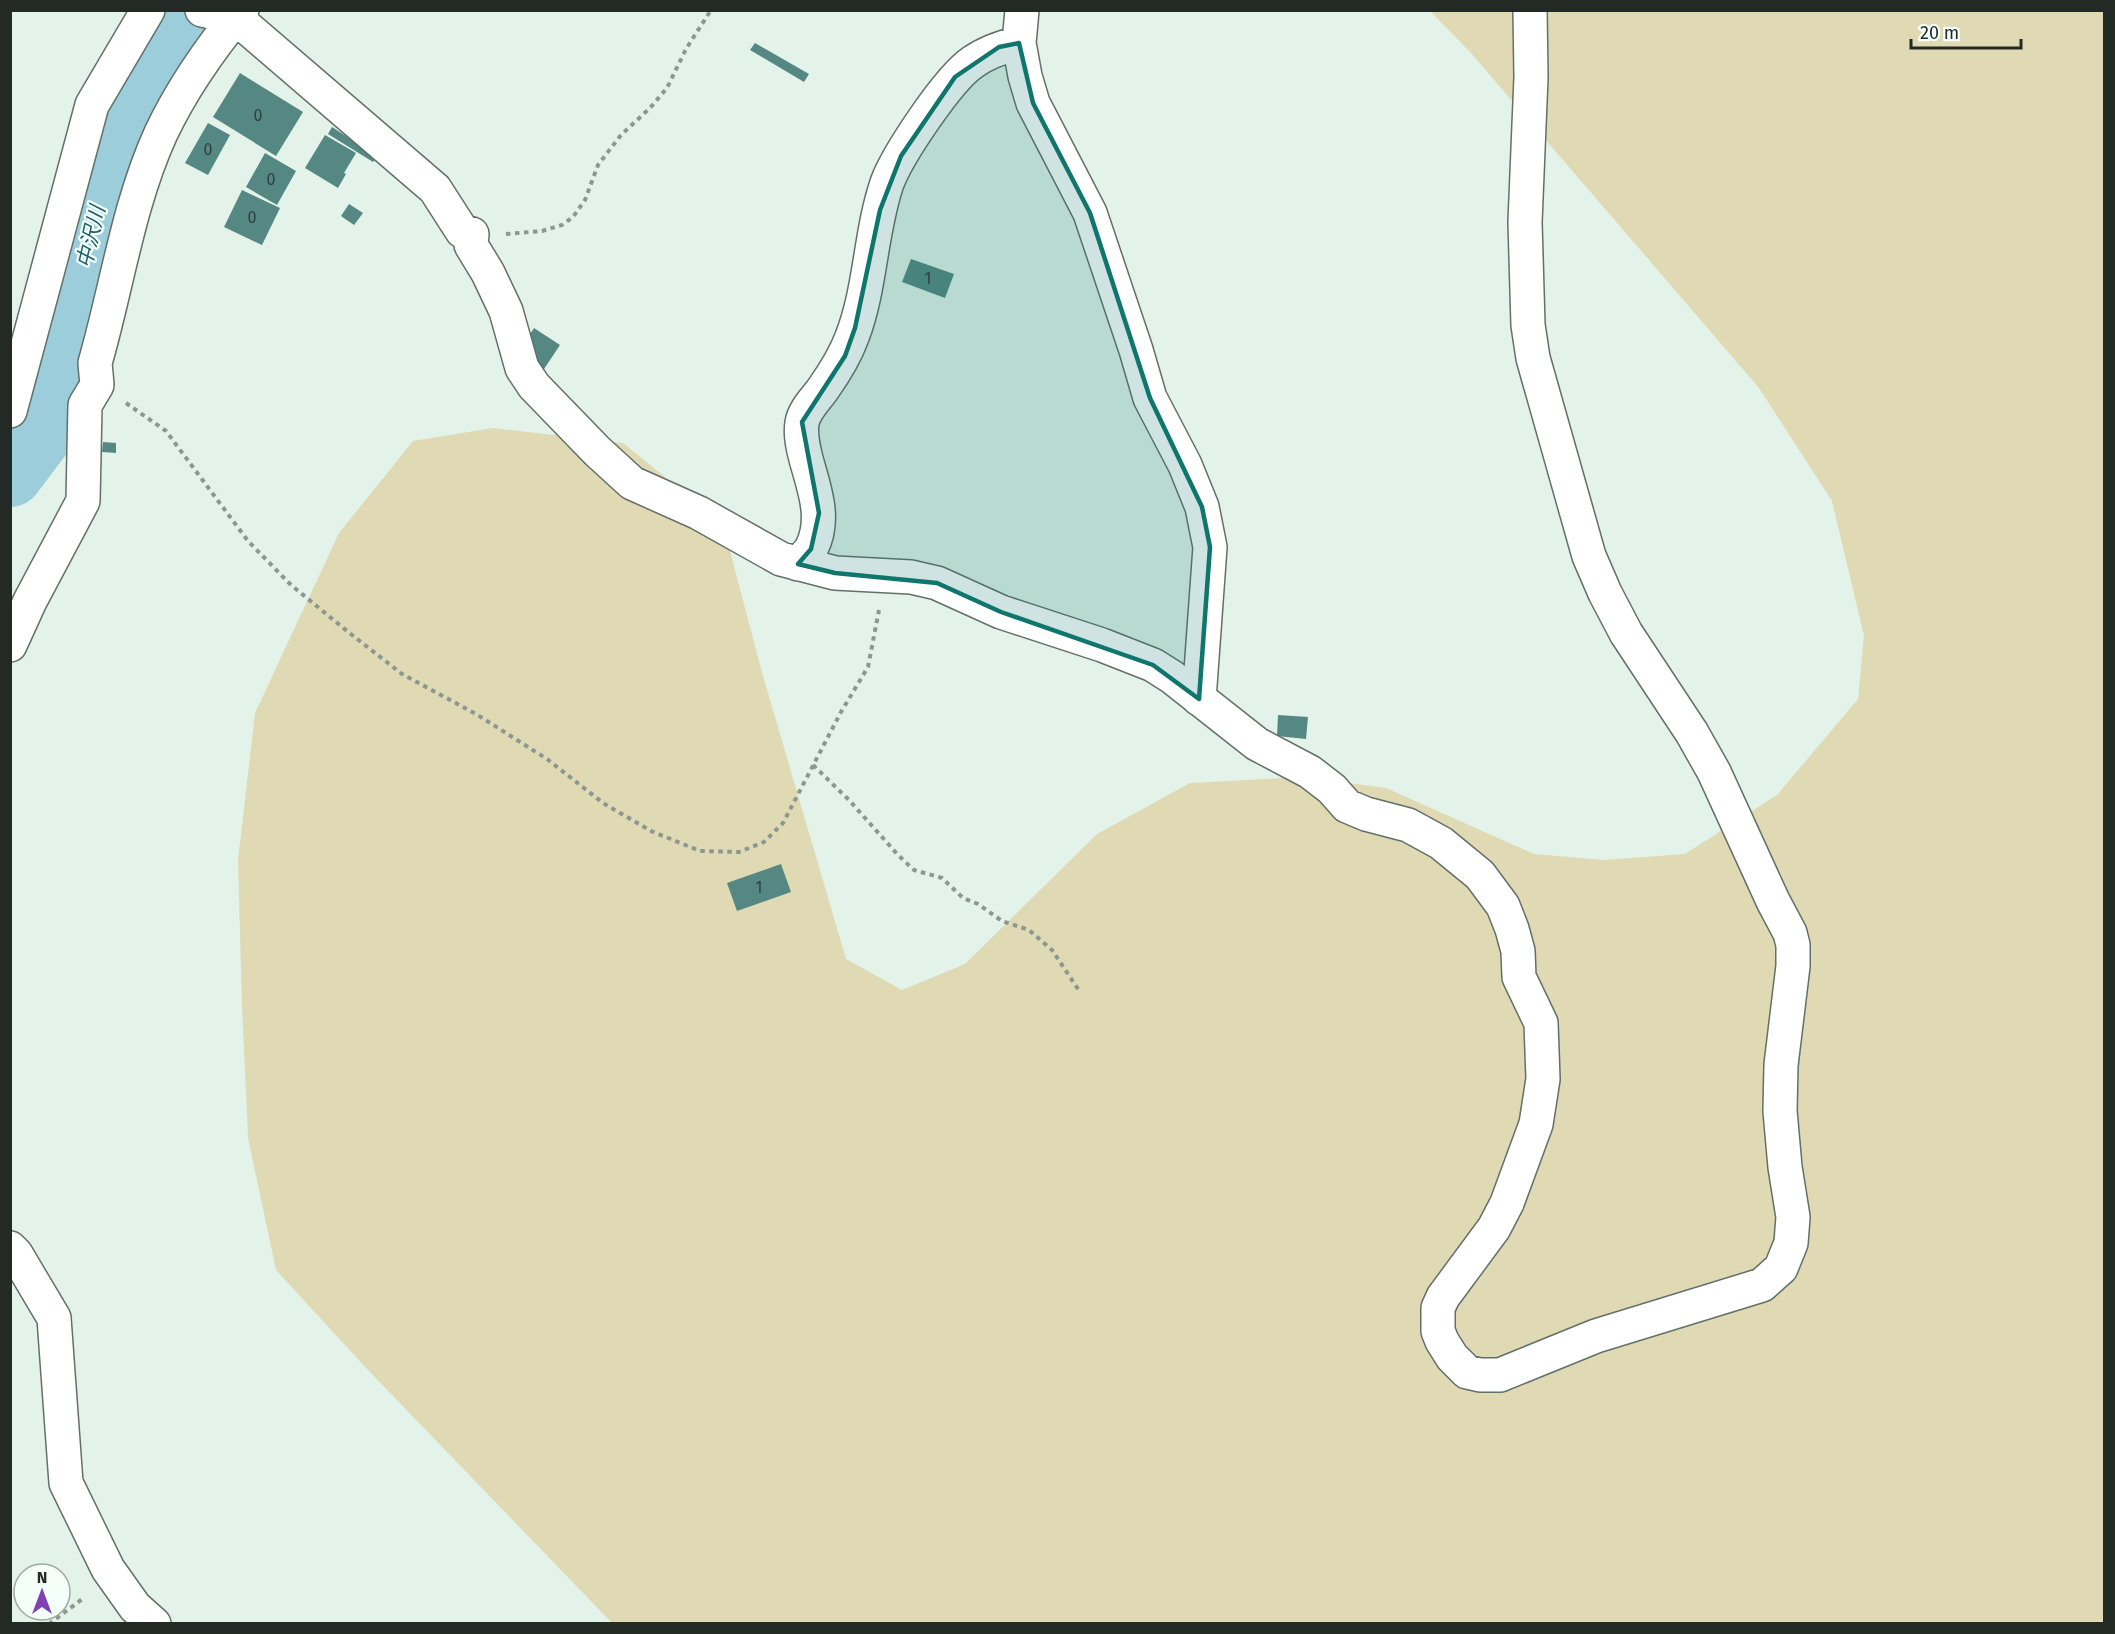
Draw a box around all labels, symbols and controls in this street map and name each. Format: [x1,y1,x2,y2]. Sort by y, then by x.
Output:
scale bar [1911,12,2020,50]
text: 20 m [1920,22,1959,44]
house number: 0 [254,106,263,125]
house number: 0 [204,140,213,159]
house number: 0 [267,170,276,189]
water label: 中沢川 [71,201,111,271]
house number: 0 [248,208,257,227]
house number: 1 [925,269,931,288]
house number: 1 [756,878,762,897]
north arrow [12,1562,72,1622]
text: N [37,1568,47,1587]

